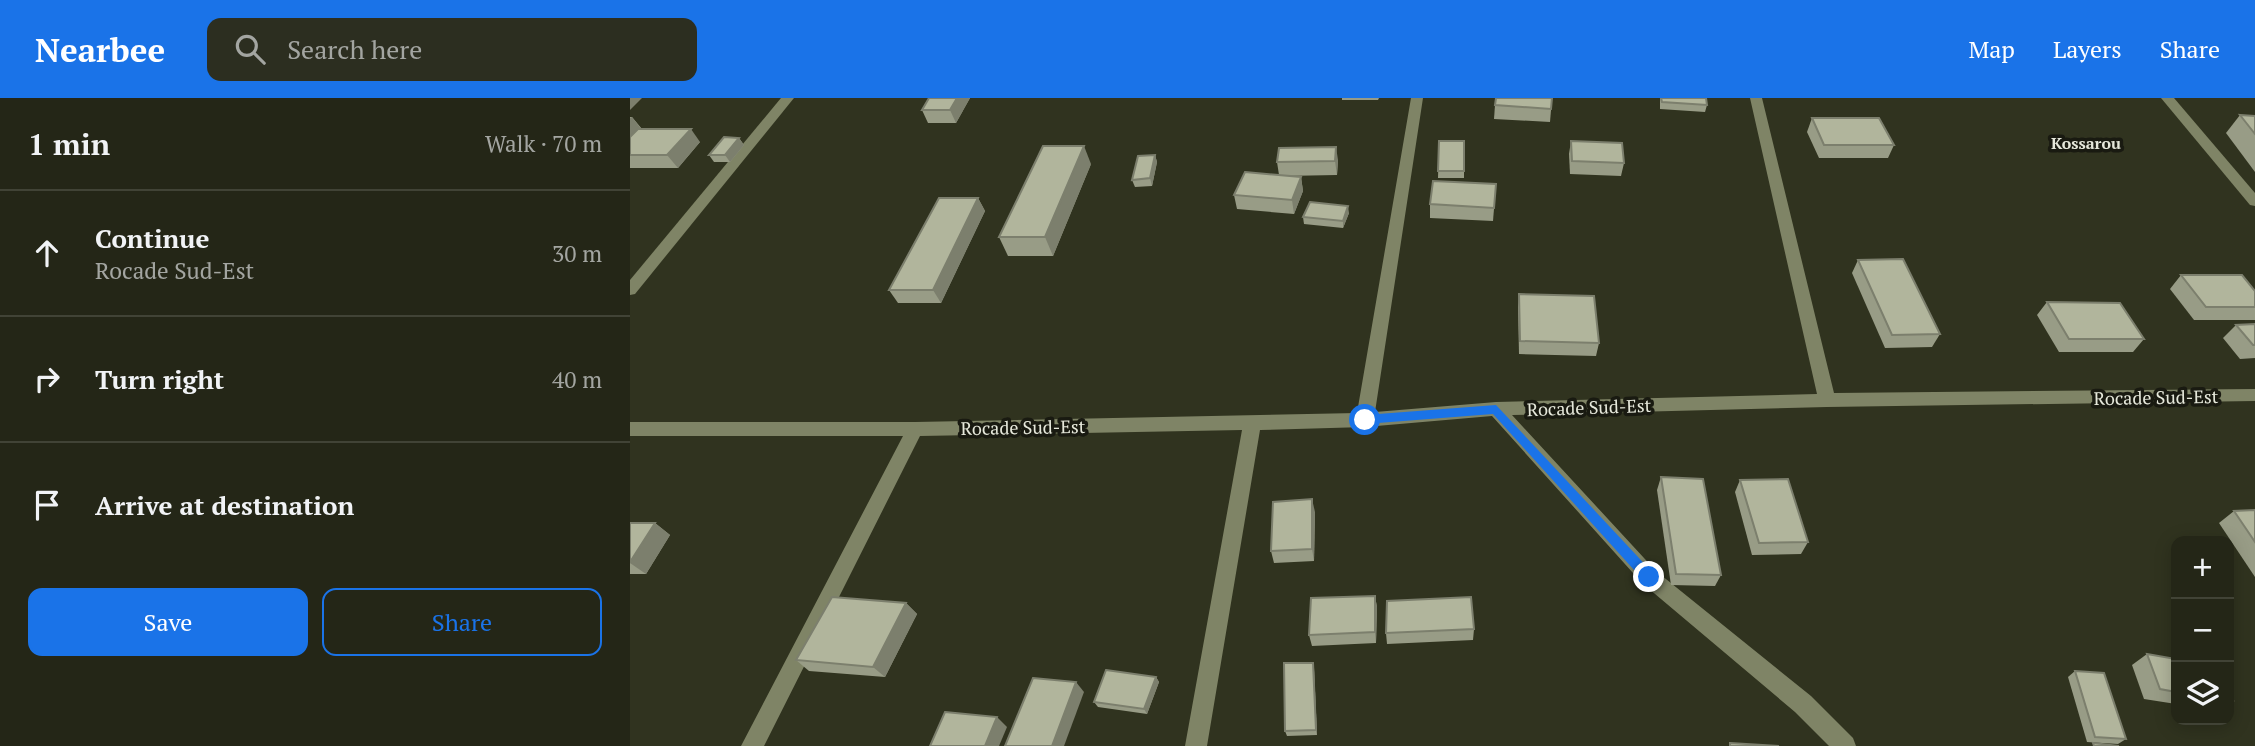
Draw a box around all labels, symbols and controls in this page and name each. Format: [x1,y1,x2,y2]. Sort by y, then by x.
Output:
search box [207,18,697,81]
text: Nearbee [35,28,165,71]
icon: search [231,30,269,68]
text: Search here [287,32,422,66]
text: Map [1968,33,2015,65]
text: Layers [2053,33,2122,65]
text: Share [2160,33,2220,65]
text: 1 min [28,124,110,164]
text: Walk · 70 m [485,128,602,159]
district label: Kossarou [2051,132,2121,154]
text: Continue [95,221,209,255]
icon: ahead [28,234,66,272]
text: 30 m [552,238,602,269]
text: Rocade Sud-Est [95,255,254,286]
icon: right [28,360,66,398]
text: Turn right [95,362,224,396]
text: 40 m [552,364,602,395]
street label: Rocade Sud-Est [2094,384,2219,410]
street label: Rocade Sud-Est [1526,393,1652,421]
route start [1349,404,1380,435]
street label: Rocade Sud-Est [961,414,1086,440]
icon: arrive [28,486,66,524]
text: Arrive at destination [95,488,354,522]
map controls [2171,536,2234,725]
button: + [2171,536,2234,599]
route end [1633,561,1664,592]
button: Save [28,588,308,656]
button: Share [322,588,602,656]
button: − [2171,599,2234,662]
button: layers [2171,662,2234,725]

